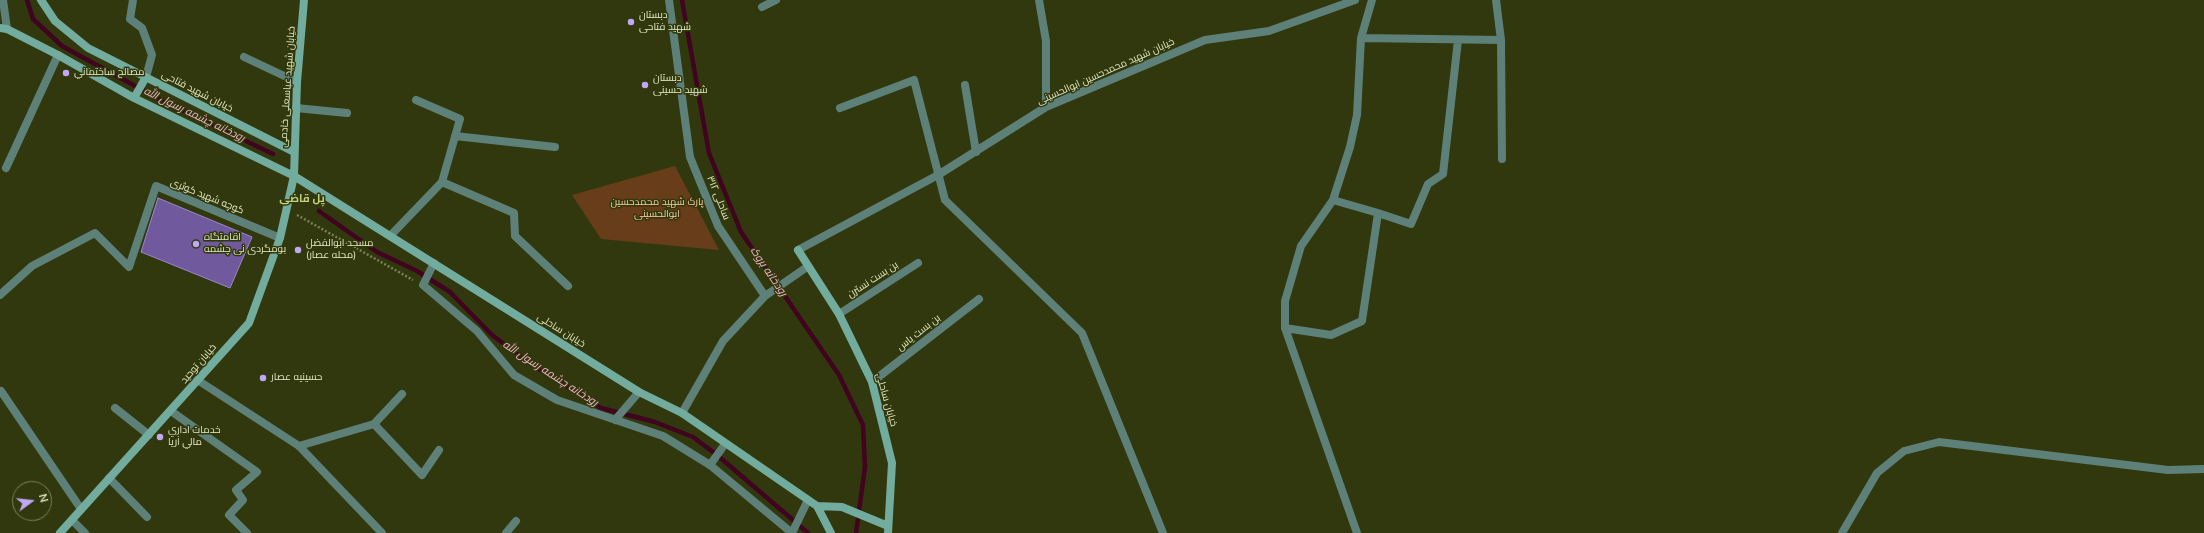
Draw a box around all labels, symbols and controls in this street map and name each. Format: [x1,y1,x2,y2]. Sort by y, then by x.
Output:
place label: دبستان شهید فتاحی [639,10,691,34]
marker: دبستان شهید فتاحی [626,17,636,27]
street label: خیابان شهید عباسعلی خادمی [278,26,298,148]
street label: خیابان شهید محمدحسین ابوالحسینی [1035,36,1177,108]
place label: مصالح ساختماني [74,67,144,79]
marker: مصالح ساختماني [61,68,71,78]
street label: خیابان شهید فتاحی [159,69,235,115]
place label: دبستان شهید حسینی [653,73,708,96]
marker: دبستان شهید حسینی [640,80,650,90]
water label: رودخانه چشمه رسول الله [141,85,247,145]
street label: ساحلی ۳۱۲ [704,174,732,222]
street label: کوچه شهید کوثری [168,177,246,217]
district label: پل قاضی [279,192,325,206]
park label: پارک شهید محمدحسین ابوالحسینی [610,197,704,220]
place label: اقامتگاه بومگردی نی چشمه [204,232,286,256]
place label: مسجد ابوالفضل (محله عصار) [306,238,373,262]
marker: اقامتگاه بومگردی نی چشمه [191,239,201,249]
marker: مسجد ابوالفضل (محله عصار) [293,245,303,255]
water label: رودخانه بروک [747,245,789,299]
street label: بن بست نسترن [845,259,901,301]
street label: خیابان ساحلی [535,311,587,351]
street label: بن بست یاس [895,312,943,354]
water label: رودخانه چشمه رسول الله [500,338,600,410]
street label: خیابان توحید [179,342,219,386]
place label: حسینیه عصار [271,372,322,384]
street label: خیابان ساحلی [873,372,899,428]
marker: حسینیه عصار [258,373,268,383]
place label: خدمات اداري مالي آريا [168,425,221,448]
marker: خدمات اداري مالي آريا [155,432,165,442]
north arrow [12,481,52,521]
text: N [35,492,51,504]

